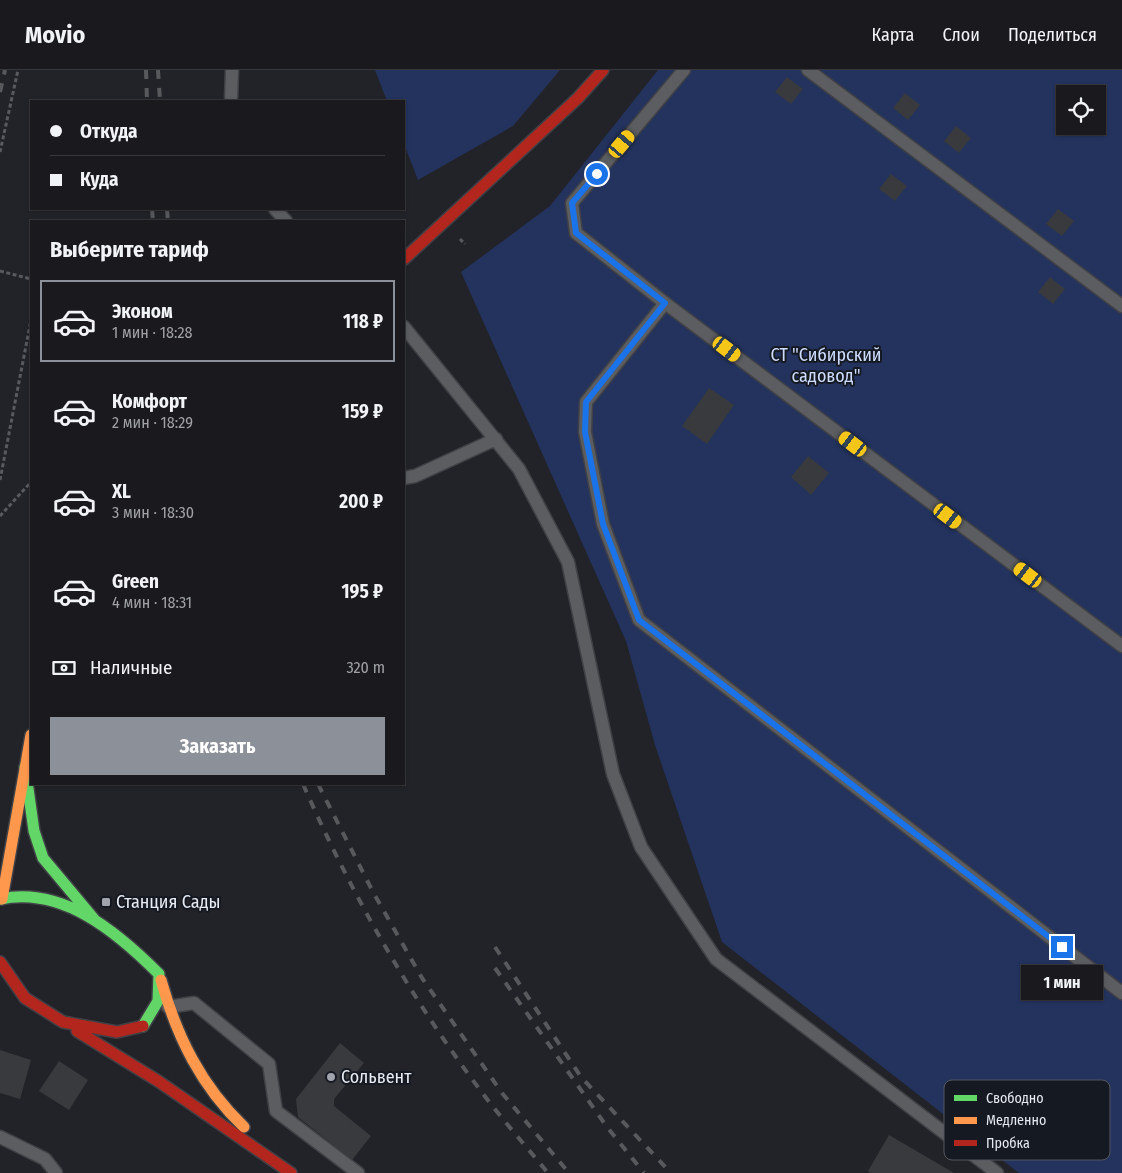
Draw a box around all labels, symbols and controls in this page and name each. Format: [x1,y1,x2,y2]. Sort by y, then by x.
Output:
text: Movio [25,21,85,49]
text: Карта [871,24,914,46]
text: Слои [942,24,980,46]
text: Поделиться [1008,24,1097,46]
map controls [1056,85,1106,135]
button: locate [1056,85,1106,135]
text: Откуда [80,120,137,143]
car [606,128,637,160]
route start [586,163,608,185]
text: Куда [80,168,118,191]
text: Выберите тариф [50,236,209,263]
icon: car [52,299,97,344]
text: Эконом [112,300,173,323]
text: 118 ₽ [343,310,383,333]
text: 1 мин · 18:28 [112,323,192,342]
car [710,334,743,364]
park label: СТ "Сибирский садовод" [771,344,881,387]
icon: car [52,389,97,434]
text: Комфорт [112,390,187,413]
text: 159 ₽ [342,400,383,423]
text: 2 мин · 18:29 [112,413,193,432]
car [836,429,869,459]
icon: car [52,479,97,524]
text: XL [112,480,131,503]
text: 200 ₽ [339,490,383,513]
car [931,501,964,531]
text: 3 мин · 18:30 [112,503,194,522]
car [1011,560,1044,590]
icon: car [52,569,97,614]
text: Green [112,570,159,593]
text: 195 ₽ [342,580,383,603]
text: 4 мин · 18:31 [112,593,192,612]
icon: cash [50,654,78,682]
text: Наличные [90,656,172,679]
text: 320 m [346,658,385,677]
button: Заказать [50,717,385,775]
place label: Станция Сады [116,891,221,913]
marker: Станция Сады [100,896,112,908]
route end [1051,936,1073,958]
callout: 1 мин [1021,964,1103,1000]
text: 1 мин [1044,973,1080,992]
place label: Сольвент [341,1066,412,1088]
marker: Сольвент [325,1071,337,1083]
legend [944,1080,1110,1160]
text: Свободно [986,1090,1044,1107]
text: Медленно [986,1112,1046,1129]
text: Пробка [986,1135,1030,1152]

